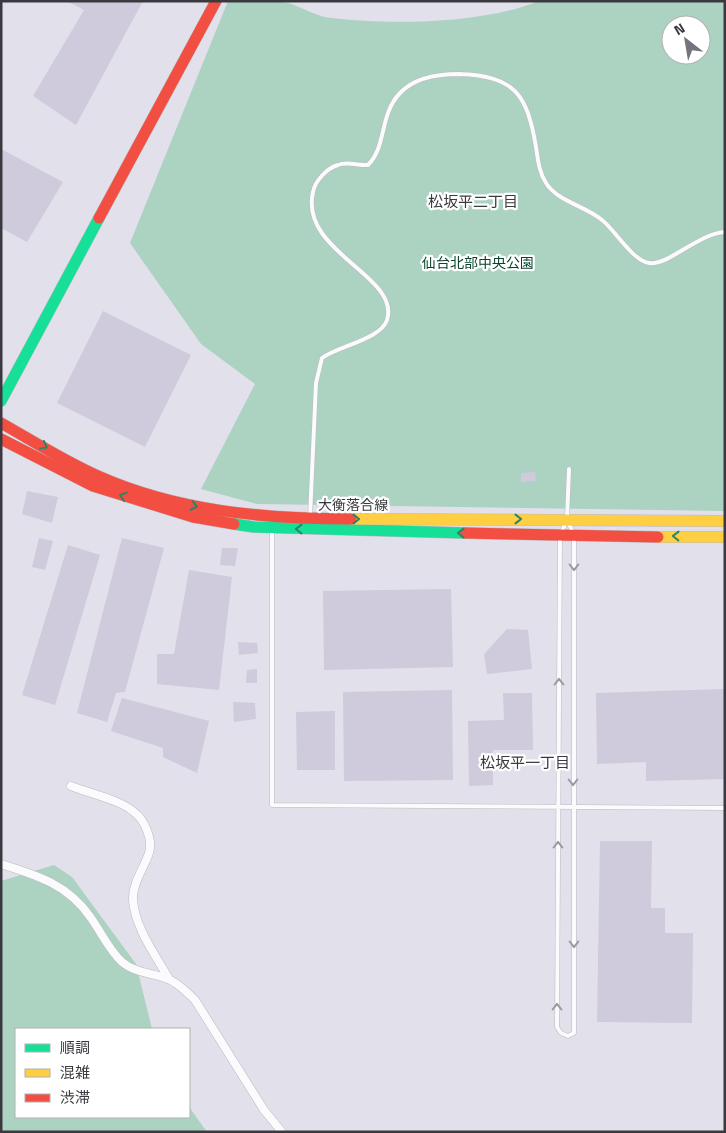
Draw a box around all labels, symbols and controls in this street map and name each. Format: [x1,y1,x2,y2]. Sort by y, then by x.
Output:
north arrow [661,15,711,65]
text: N [669,17,689,40]
district label: 松坂平二丁目 [428,190,518,213]
park label: 仙台北部中央公園 [422,252,534,273]
one-way arrow [39,440,48,450]
one-way arrow [119,492,127,502]
street label: 大衡落合線 [318,494,388,515]
one-way arrow [190,500,199,511]
one-way arrow [352,514,360,524]
one-way arrow [515,514,523,524]
one-way arrow [294,524,302,535]
one-way arrow [457,528,465,539]
one-way arrow [672,531,680,541]
one-way arrow [569,564,579,571]
one-way arrow [554,678,564,686]
district label: 松坂平一丁目 [480,751,570,774]
one-way arrow [568,778,578,786]
one-way arrow [553,840,564,848]
one-way arrow [569,941,579,949]
one-way arrow [552,1003,562,1010]
legend [15,1028,190,1118]
text: 順調 [60,1036,90,1059]
text: 混雑 [60,1061,90,1084]
text: 渋滞 [60,1086,90,1109]

